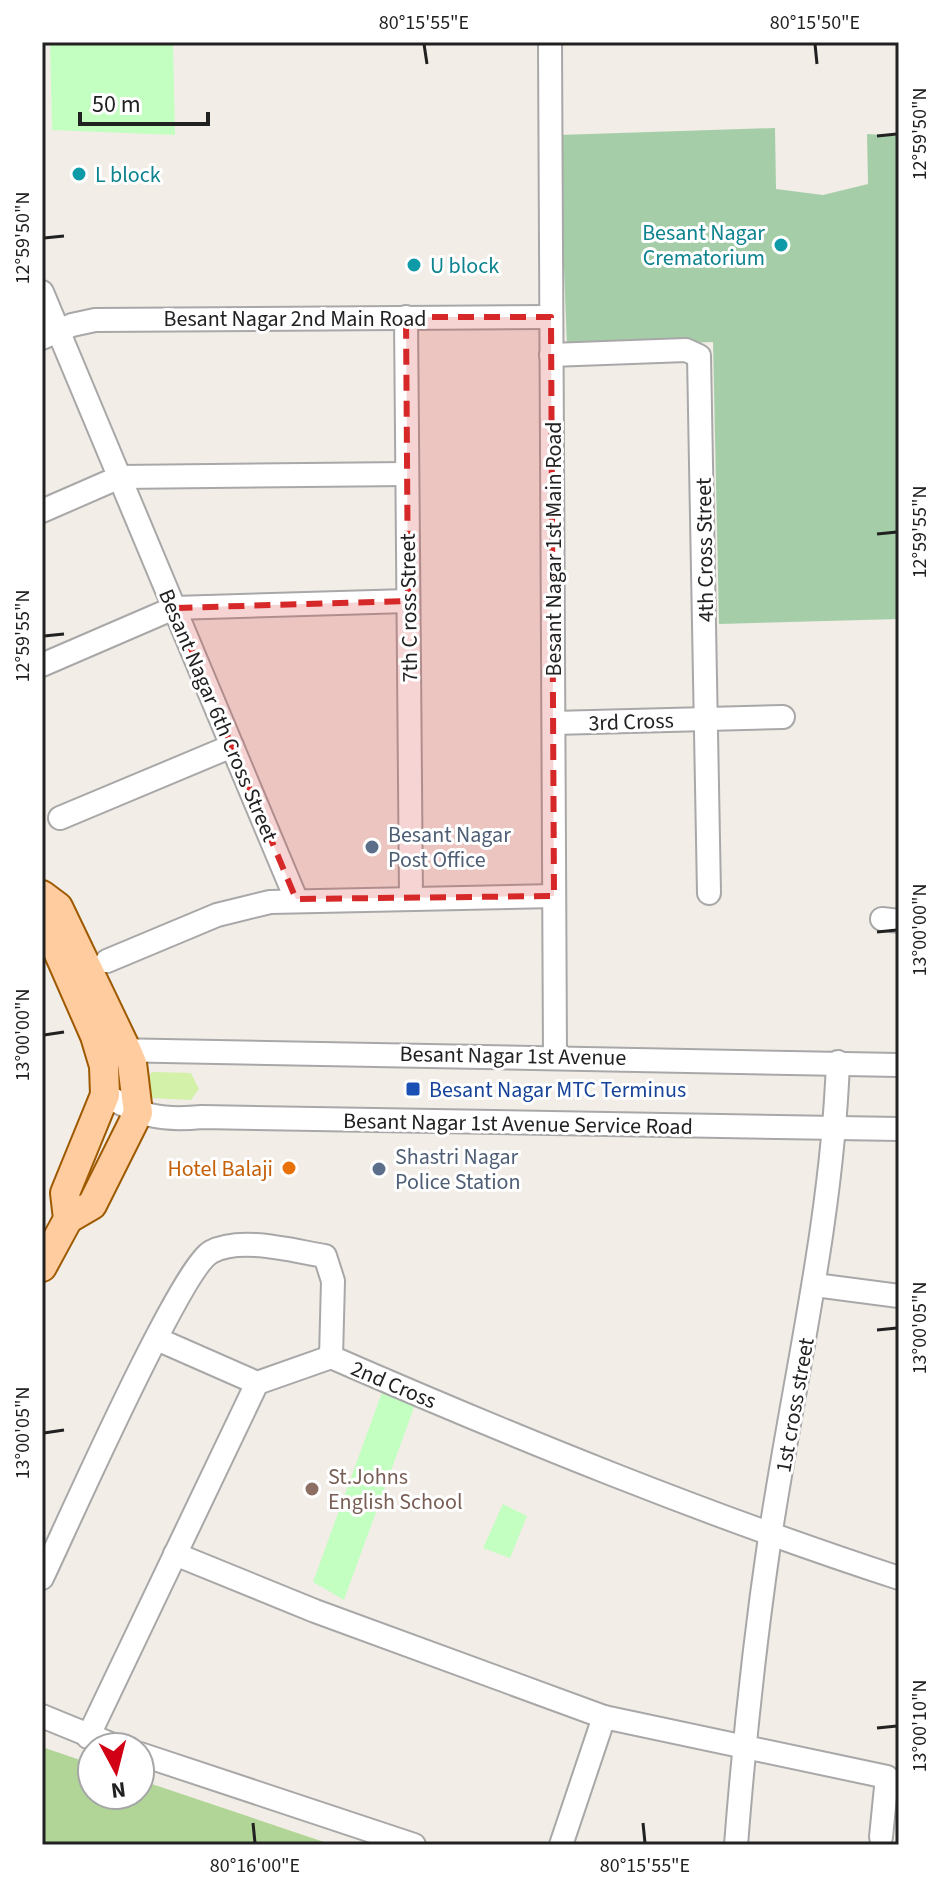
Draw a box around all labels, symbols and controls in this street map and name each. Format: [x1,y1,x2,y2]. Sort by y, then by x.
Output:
text: 80°15'55"E [379,9,469,37]
text: 80°15'50"E [770,9,860,37]
scale bar [80,76,208,126]
text: 50 m [92,87,141,122]
text: 12°59'50"N [906,88,934,180]
place label: L block [95,159,161,191]
marker: L block [70,165,88,183]
text: 12°59'50"N [9,192,37,284]
place label: Besant Nagar Crematorium [642,217,765,274]
marker: Besant Nagar Crematorium [772,236,790,254]
place label: U block [430,250,499,282]
marker: U block [405,256,423,274]
street label: Besant Nagar 2nd Main Road [164,303,426,335]
street label: Besant Nagar 1st Main Road [538,422,570,676]
street label: 4th Cross Street [688,477,722,623]
text: 12°59'55"N [906,486,934,578]
street label: 7th C ross Street [392,533,426,683]
street label: Besant Nagar 6th Cross Street [150,584,286,847]
text: 12°59'55"N [9,590,37,682]
street label: 3rd Cross [588,705,674,739]
place label: Besant Nagar Post Office [388,819,511,876]
marker: Besant Nagar Post Office [363,838,381,856]
text: 13°00'00"N [906,884,934,976]
text: 13°00'00"N [9,989,37,1081]
street label: Besant Nagar 1st Avenue [399,1038,627,1074]
place label: Besant Nagar MTC Terminus [429,1074,686,1106]
marker: Besant Nagar MTC Terminus [404,1080,422,1098]
street label: Besant Nagar 1st Avenue Service Road [343,1105,693,1143]
place label: Shastri Nagar Police Station [395,1141,521,1198]
place label: Hotel Balaji [167,1153,273,1185]
marker: Hotel Balaji [280,1159,298,1177]
marker: Shastri Nagar Police Station [370,1160,388,1178]
text: 13°00'05"N [906,1282,934,1374]
street label: 1st cross street [767,1335,823,1475]
street label: 2nd Cross [346,1353,441,1417]
text: 13°00'05"N [9,1387,37,1479]
place label: St.Johns English School [328,1461,463,1518]
marker: St.Johns English School [303,1480,321,1498]
text: 13°00'10"N [906,1680,934,1772]
north arrow [76,1731,156,1811]
text: N [109,1773,128,1807]
text: 80°16'00"E [210,1852,300,1880]
text: 80°15'55"E [600,1852,690,1880]

